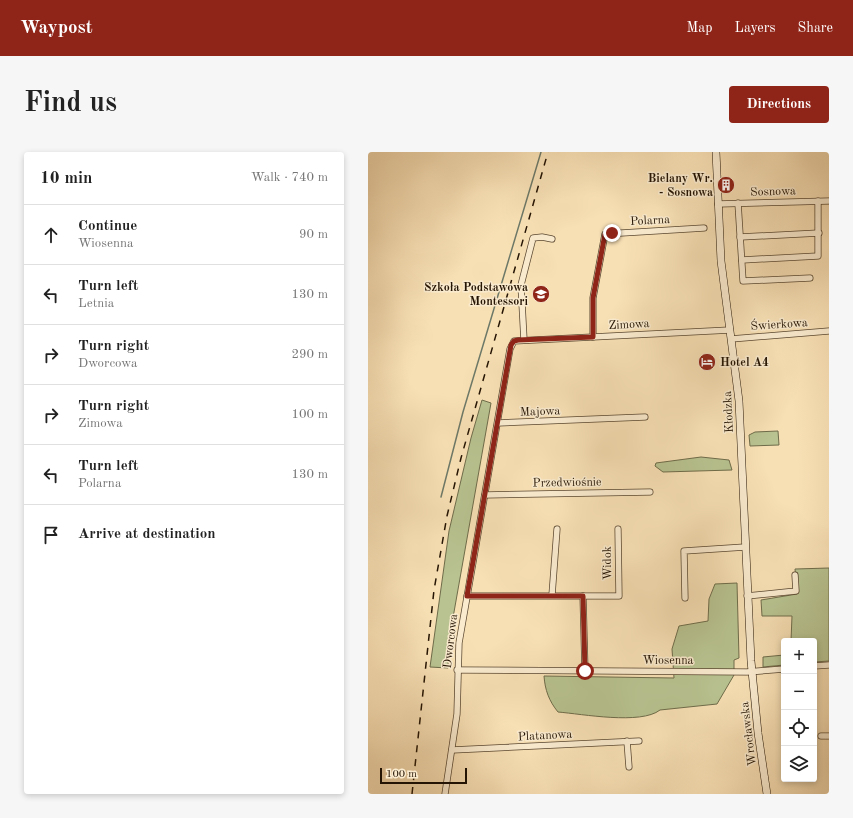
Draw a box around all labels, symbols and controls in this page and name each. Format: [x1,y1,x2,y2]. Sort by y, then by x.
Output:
text: Waypost [20,19,93,38]
text: Map [687,21,713,35]
text: Layers [735,21,776,35]
text: Share [798,21,833,35]
button: Directions [729,86,829,123]
text: Find us [24,90,117,118]
text: 10 min [40,170,93,187]
text: Walk · 740 m [251,171,328,184]
place label: Bielany Wr. - Sosnowa [648,173,713,199]
building icon: Bielany Wr. - Sosnowa [716,175,736,195]
street label: Sosnowa [750,185,796,199]
street label: Polarna [630,214,670,228]
text: Continue [78,219,137,234]
icon: ahead [40,224,62,246]
route end [603,224,621,242]
text: 90 m [299,228,328,241]
text: Wiosenna [78,237,133,250]
text: Turn left [78,279,138,294]
place label: Szkoła Podstawowa Montessori [424,282,528,308]
icon: left [40,284,62,306]
school or university icon: Szkoła Podstawowa Montessori [531,284,551,304]
text: 130 m [291,288,328,301]
text: Letnia [78,297,114,310]
street label: Świerkowa [750,313,808,333]
street label: Zimowa [608,318,650,332]
text: Turn right [78,339,149,354]
icon: right [40,344,62,366]
text: 290 m [291,348,328,361]
hotel icon: Hotel A4 [697,352,717,372]
text: Dworcowa [78,357,137,370]
place label: Hotel A4 [720,357,769,369]
street label: Kłodzka [722,391,736,433]
text: Turn right [78,399,149,414]
icon: right [40,404,62,426]
street label: Majowa [520,405,561,419]
text: 100 m [291,408,328,421]
text: Zimowa [78,417,123,430]
text: Turn left [78,459,138,474]
icon: left [40,464,62,486]
text: 130 m [291,468,328,481]
street label: Przedwiośnie [532,476,602,490]
text: Polarna [78,477,121,490]
icon: arrive [40,524,62,546]
text: Arrive at destination [78,527,216,542]
street label: Widok [602,546,614,580]
street label: Dworcowa [442,613,460,669]
map controls [781,638,817,782]
button: + [781,638,817,674]
street label: Wiosenna [642,655,694,667]
route start [576,662,594,680]
button: − [781,674,817,710]
street label: Wrocławska [739,701,759,767]
button: locate [781,710,817,746]
street label: Platanowa [517,729,573,743]
button: layers [781,746,817,782]
scale bar [380,766,467,785]
text: 100 m [386,769,417,780]

